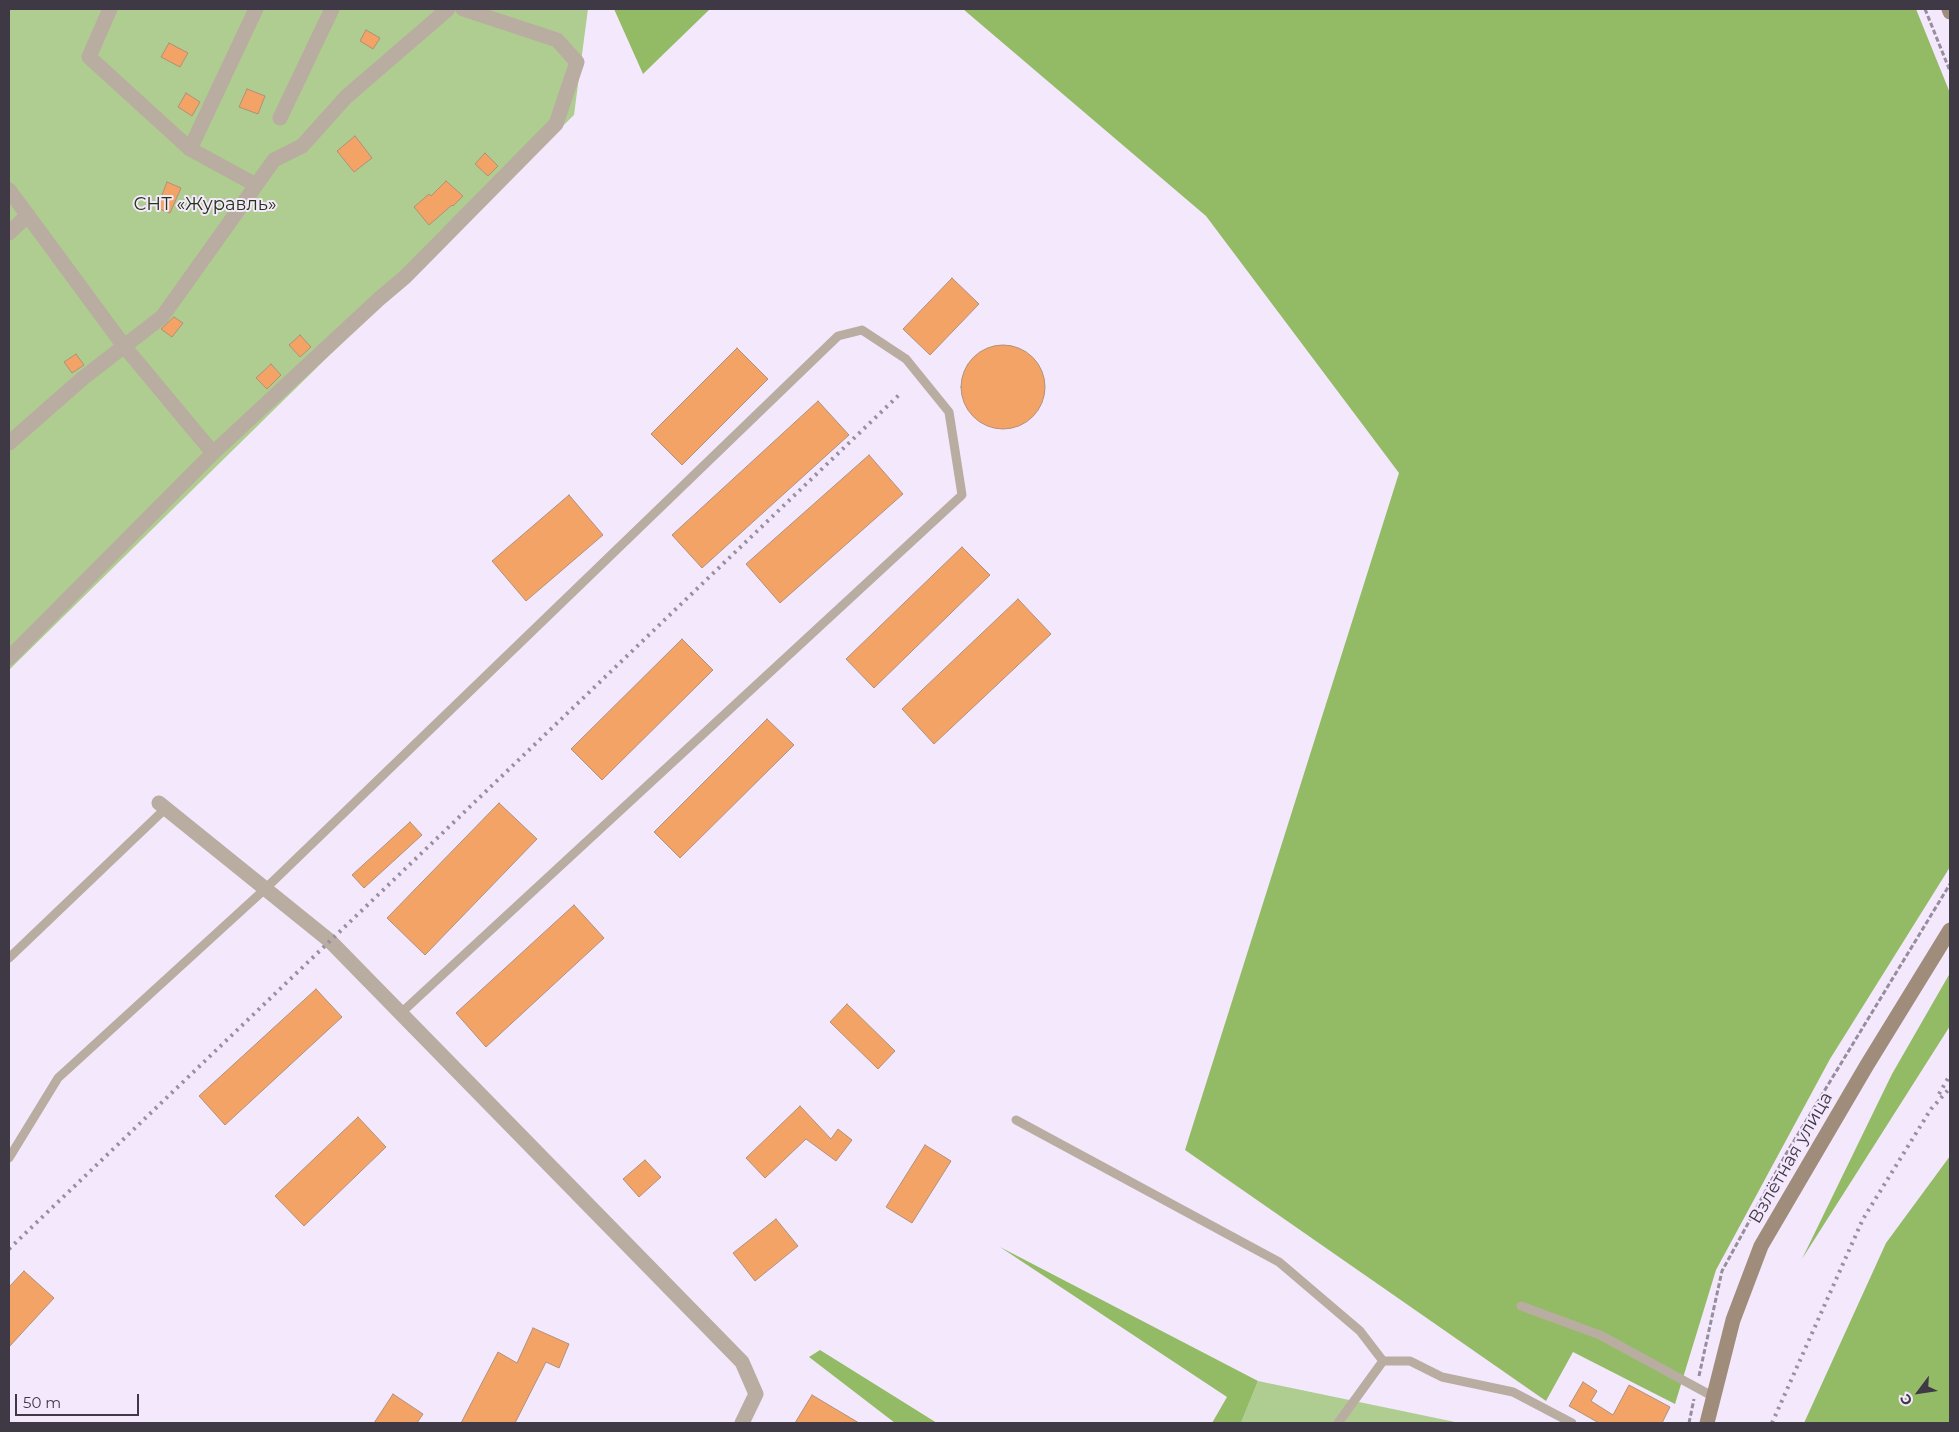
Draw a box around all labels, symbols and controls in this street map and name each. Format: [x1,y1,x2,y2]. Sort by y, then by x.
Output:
park label: СНТ «Журавль» [133,194,277,216]
street label: Взлётная улица [1745,1088,1837,1228]
north arrow [1894,1367,1944,1417]
scale bar [18,1384,141,1416]
text: С [1896,1391,1916,1409]
text: 50 m [23,1393,61,1412]

